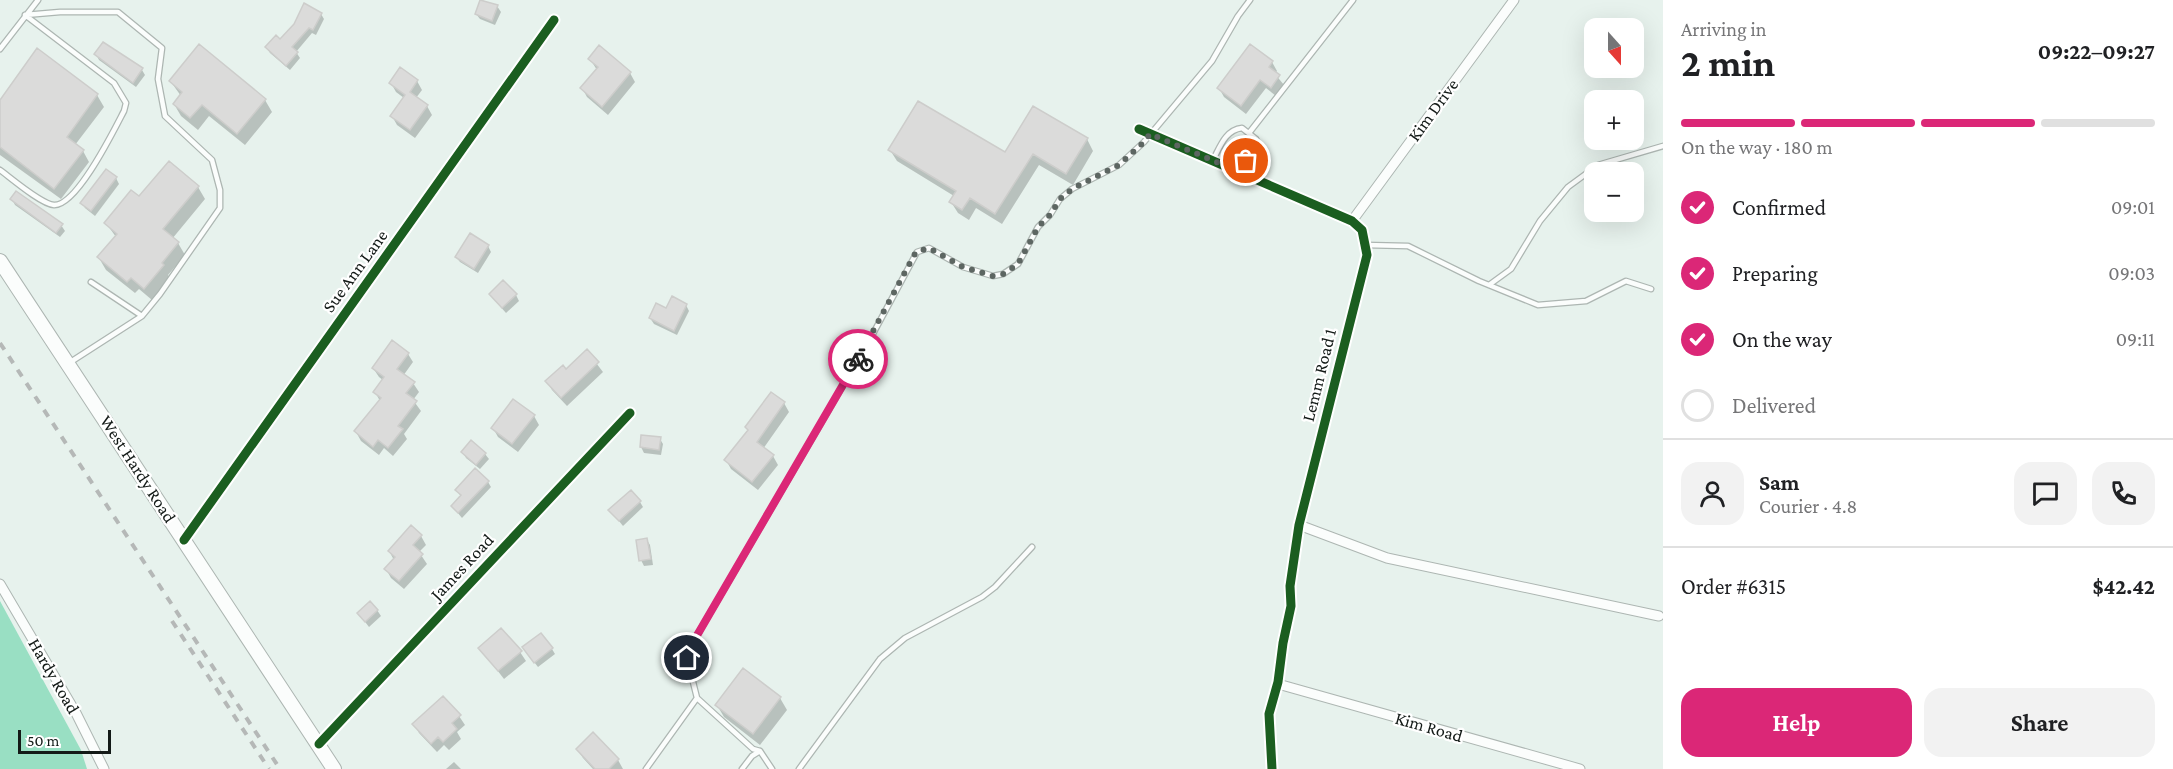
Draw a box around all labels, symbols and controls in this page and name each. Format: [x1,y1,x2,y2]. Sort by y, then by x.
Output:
north arrow [1584,18,1644,78]
map controls [1584,18,1644,222]
text: Arriving in [1681,18,1766,40]
text: 09:22–09:27 [2038,39,2155,64]
text: 2 min [1681,41,1775,84]
street label: Kim Drive [1404,75,1462,145]
button: + [1584,90,1644,150]
pin [1220,135,1271,186]
text: On the way · 180 m [1681,136,1833,158]
icon: bag [1229,144,1262,177]
button: − [1584,162,1644,222]
icon: check [1681,191,1714,224]
text: Confirmed [1732,195,1826,220]
text: 09:01 [2111,196,2155,218]
street label: Sue Ann Lane [318,226,392,316]
icon: check [1681,257,1714,290]
text: Preparing [1732,261,1818,286]
text: 09:03 [2108,262,2155,284]
icon: check [1681,323,1714,356]
street label: Lemm Road 1 [1298,326,1340,424]
text: On the way [1732,327,1832,352]
text: 09:11 [2116,328,2155,350]
courier [828,329,888,389]
icon: bike [842,343,875,376]
text: Delivered [1732,393,1816,418]
street label: West Hardy Road [96,412,180,527]
button: person [1681,462,1744,525]
button: chat [2014,462,2077,525]
button: phone [2092,462,2155,525]
text: Sam [1759,470,1799,495]
text: Courier · 4.8 [1759,495,1857,517]
street label: James Road [425,529,498,606]
text: Order #6315 [1681,574,1786,599]
text: $42.42 [2092,574,2155,599]
pin [661,632,712,683]
street label: Hardy Road [24,635,84,718]
icon: home [670,641,703,674]
button: Help [1681,688,1912,757]
button: Share [1924,688,2155,757]
street label: Kim Road [1393,708,1466,746]
scale bar [18,727,111,754]
text: 50 m [27,732,59,749]

